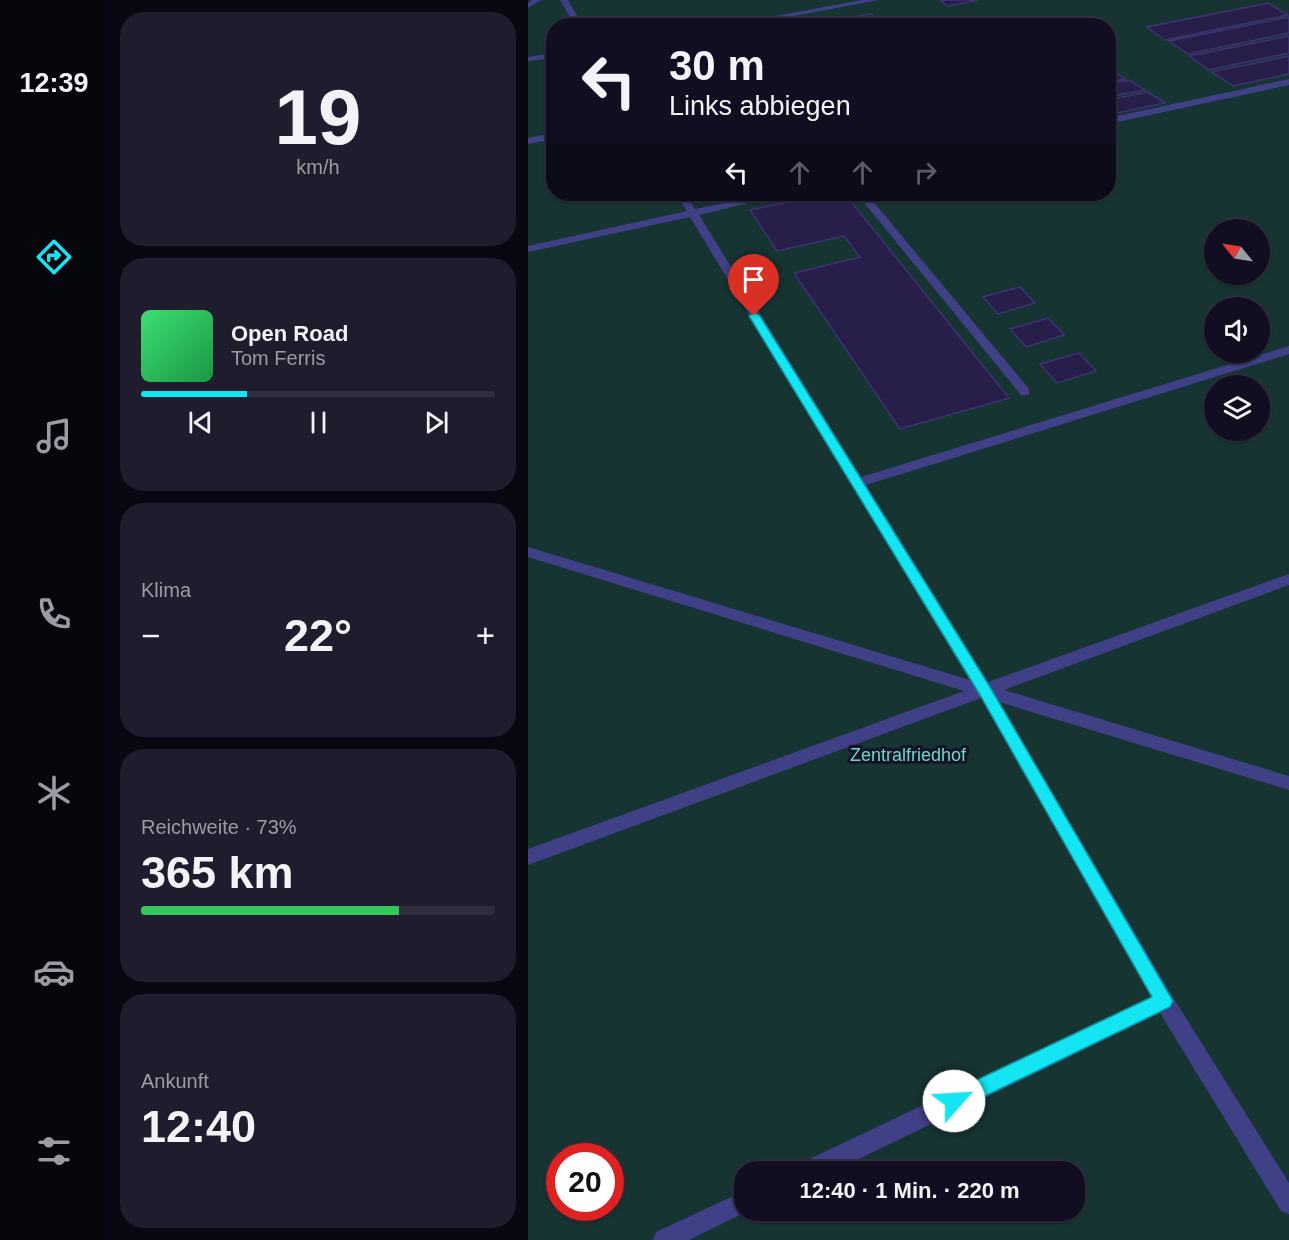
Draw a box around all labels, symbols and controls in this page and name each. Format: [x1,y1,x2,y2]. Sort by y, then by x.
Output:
icon: left [570,42,648,120]
text: 30 m [669,42,765,89]
text: 12:39 [19,68,89,98]
text: 19 [275,73,361,161]
text: Links abbiegen [669,91,851,121]
text: km/h [296,156,340,178]
icon: left [720,156,753,189]
icon: ahead [783,156,816,189]
icon: ahead [846,156,879,189]
icon: right [909,156,942,189]
north arrow [1204,219,1270,285]
map controls [1204,219,1270,441]
icon: directions [33,236,75,278]
pin [728,254,779,316]
icon: arrive [737,263,770,296]
button: sound [1204,297,1270,363]
text: Open Road [231,321,348,346]
text: Tom Ferris [231,347,325,369]
button: layers [1204,375,1270,441]
icon: previous [184,406,217,439]
icon: pause [302,406,335,439]
icon: next [420,406,453,439]
icon: music [33,415,75,457]
text: Klima [141,579,191,601]
icon: phone [33,593,75,635]
text: 22° [284,610,352,661]
text: − [141,617,160,654]
text: + [476,617,495,654]
park label: Zentralfriedhof [850,745,967,765]
icon: climate [33,772,75,814]
text: Reichweite · 73% [141,816,297,838]
text: 365 km [141,847,294,898]
icon: car [33,951,75,993]
position arrow [922,1069,986,1133]
text: Ankunft [141,1070,209,1092]
text: 12:40 [141,1101,256,1152]
icon: filters [33,1130,75,1172]
speed limit sign: 20 [546,1143,624,1221]
text: 12:40 · 1 Min. · 220 m [799,1178,1020,1203]

